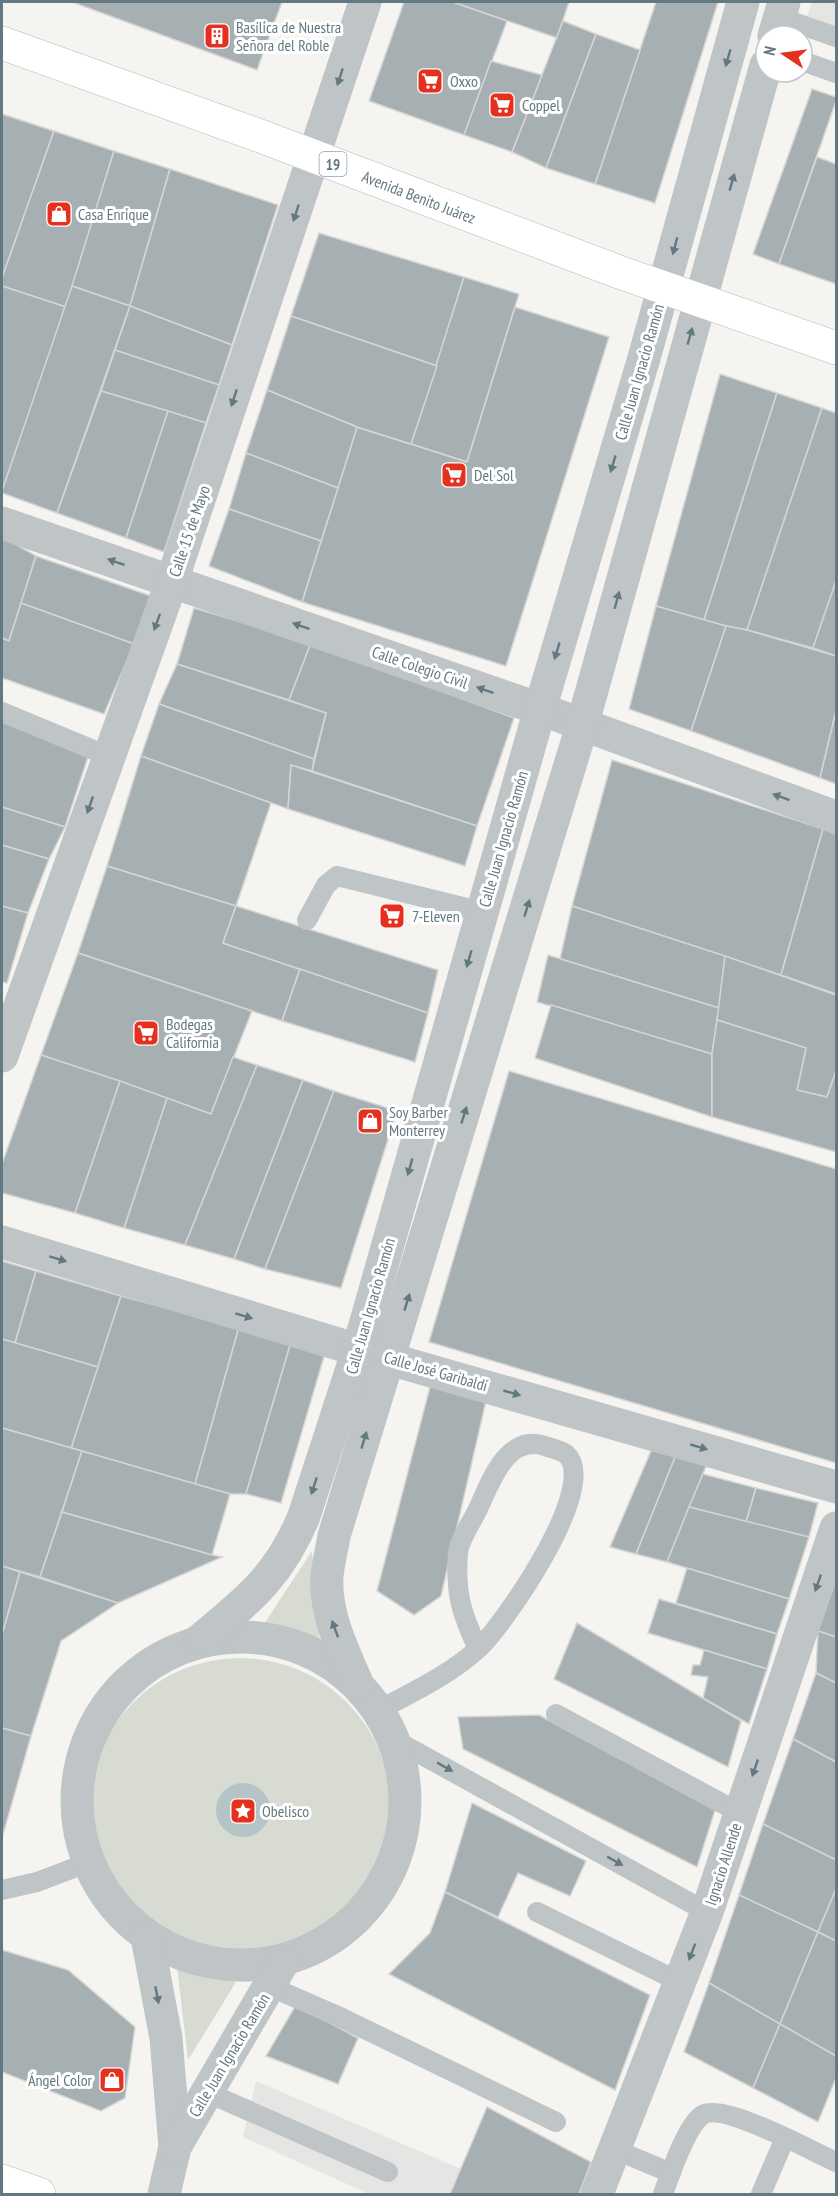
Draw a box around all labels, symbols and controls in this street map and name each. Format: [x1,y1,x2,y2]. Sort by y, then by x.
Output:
place label: Basílica de Nuestra Señora del Roble [236,17,341,55]
building icon: Basílica de Nuestra Señora del Roble [202,21,232,51]
north arrow [754,24,814,84]
text: N [759,44,780,57]
one-way arrow [722,49,732,67]
supermarket icon: Oxxo [415,66,445,96]
one-way arrow [335,68,344,86]
place label: Oxxo [450,71,478,91]
supermarket icon: Coppel [487,90,517,120]
place label: Coppel [522,95,560,115]
road number: 19 [320,152,346,176]
street label: Avenida Benito Juárez [359,166,479,228]
one-way arrow [728,173,737,191]
shop icon: Casa Enrique [44,199,74,229]
place label: Casa Enrique [78,204,149,224]
one-way arrow [290,204,300,222]
one-way arrow [670,237,680,255]
street label: Calle Juan Ignacio Ramón [610,302,668,442]
one-way arrow [685,327,695,345]
one-way arrow [228,389,238,407]
one-way arrow [608,455,617,473]
supermarket icon: Del Sol [439,460,469,490]
place label: Del Sol [474,465,514,485]
street label: Calle 15 de Mayo [164,483,214,579]
one-way arrow [107,557,125,566]
one-way arrow [613,591,622,609]
one-way arrow [152,613,162,631]
one-way arrow [291,620,309,630]
street label: Calle Colegio Civil [370,641,471,693]
one-way arrow [552,642,561,660]
one-way arrow [476,684,494,694]
street label: Calle Juan Ignacio Ramón [474,769,532,909]
one-way arrow [772,792,790,802]
one-way arrow [85,796,95,814]
one-way arrow [523,899,532,917]
supermarket icon: 7-Eleven [377,901,407,931]
place label: 7-Eleven [412,906,460,926]
one-way arrow [464,950,473,968]
place label: Bodegas California [166,1014,219,1052]
supermarket icon: Bodegas California [131,1018,161,1048]
place label: Soy Barber Monterrey [389,1102,448,1140]
shop icon: Soy Barber Monterrey [355,1106,385,1136]
one-way arrow [460,1106,469,1124]
one-way arrow [405,1158,414,1176]
street label: Calle Juan Ignacio Ramón [341,1236,399,1376]
one-way arrow [49,1255,67,1264]
one-way arrow [403,1293,412,1311]
one-way arrow [235,1312,253,1321]
street label: Calle José Garibaldi [382,1347,490,1395]
one-way arrow [503,1389,521,1398]
one-way arrow [360,1431,369,1449]
one-way arrow [691,1443,709,1452]
one-way arrow [309,1477,318,1495]
one-way arrow [812,1574,822,1592]
one-way arrow [330,1620,340,1638]
one-way arrow [750,1759,760,1777]
one-way arrow [436,1762,453,1772]
place icon: Obelisco [228,1796,258,1826]
place label: Obelisco [262,1801,309,1821]
street label: Ignacio Allende [700,1820,746,1908]
one-way arrow [607,1856,624,1866]
one-way arrow [687,1943,696,1961]
one-way arrow [153,1986,162,2005]
street label: Calle Juan Ignacio Ramón [184,1990,274,2120]
shop icon: Ángel Color [97,2065,127,2095]
place label: Ángel Color [28,2070,93,2090]

